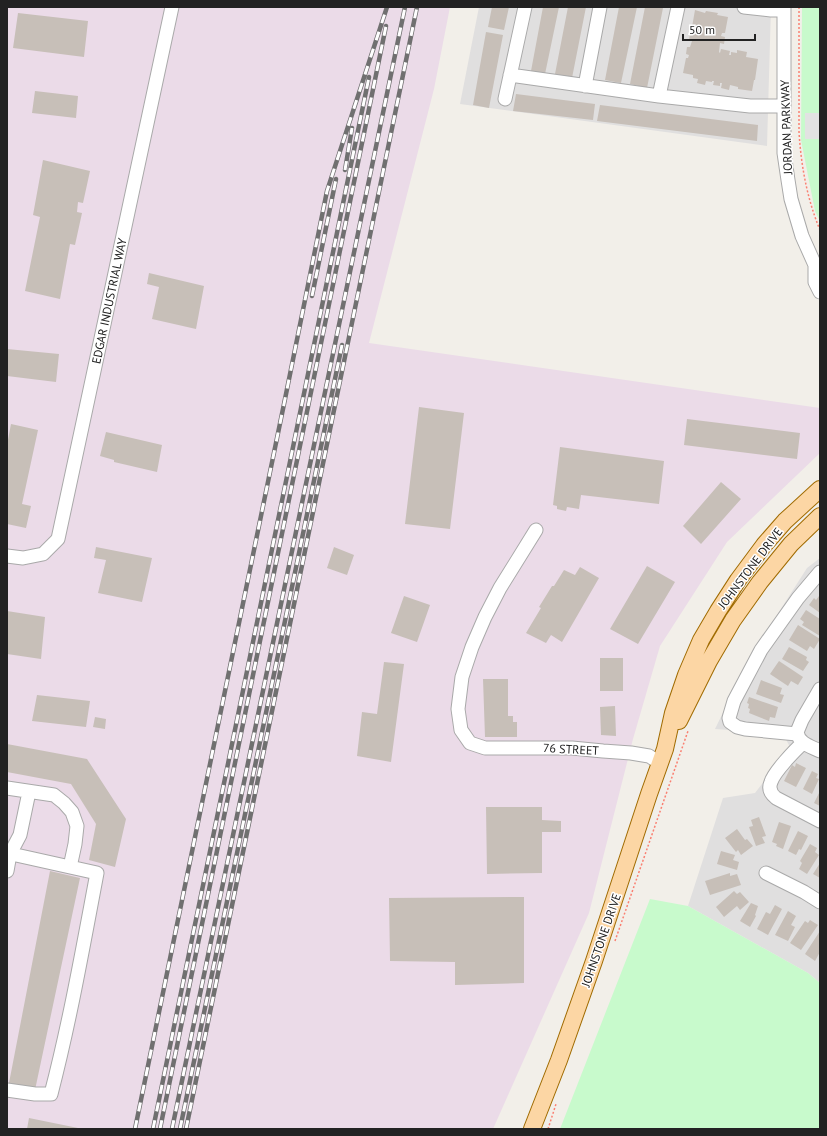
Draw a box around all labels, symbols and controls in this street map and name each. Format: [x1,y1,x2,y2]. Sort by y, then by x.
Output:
scale bar [683,16,755,42]
text: 50 m [689,22,715,37]
street label: JORDAN PARKWAY [777,79,795,176]
street label: EDGAR INDUSTRIAL WAY [88,237,130,365]
street label: JOHNSTONE DRIVE [714,524,785,612]
street label: 76 STREET [543,740,600,758]
street label: JOHNSTONE DRIVE [578,891,624,990]

